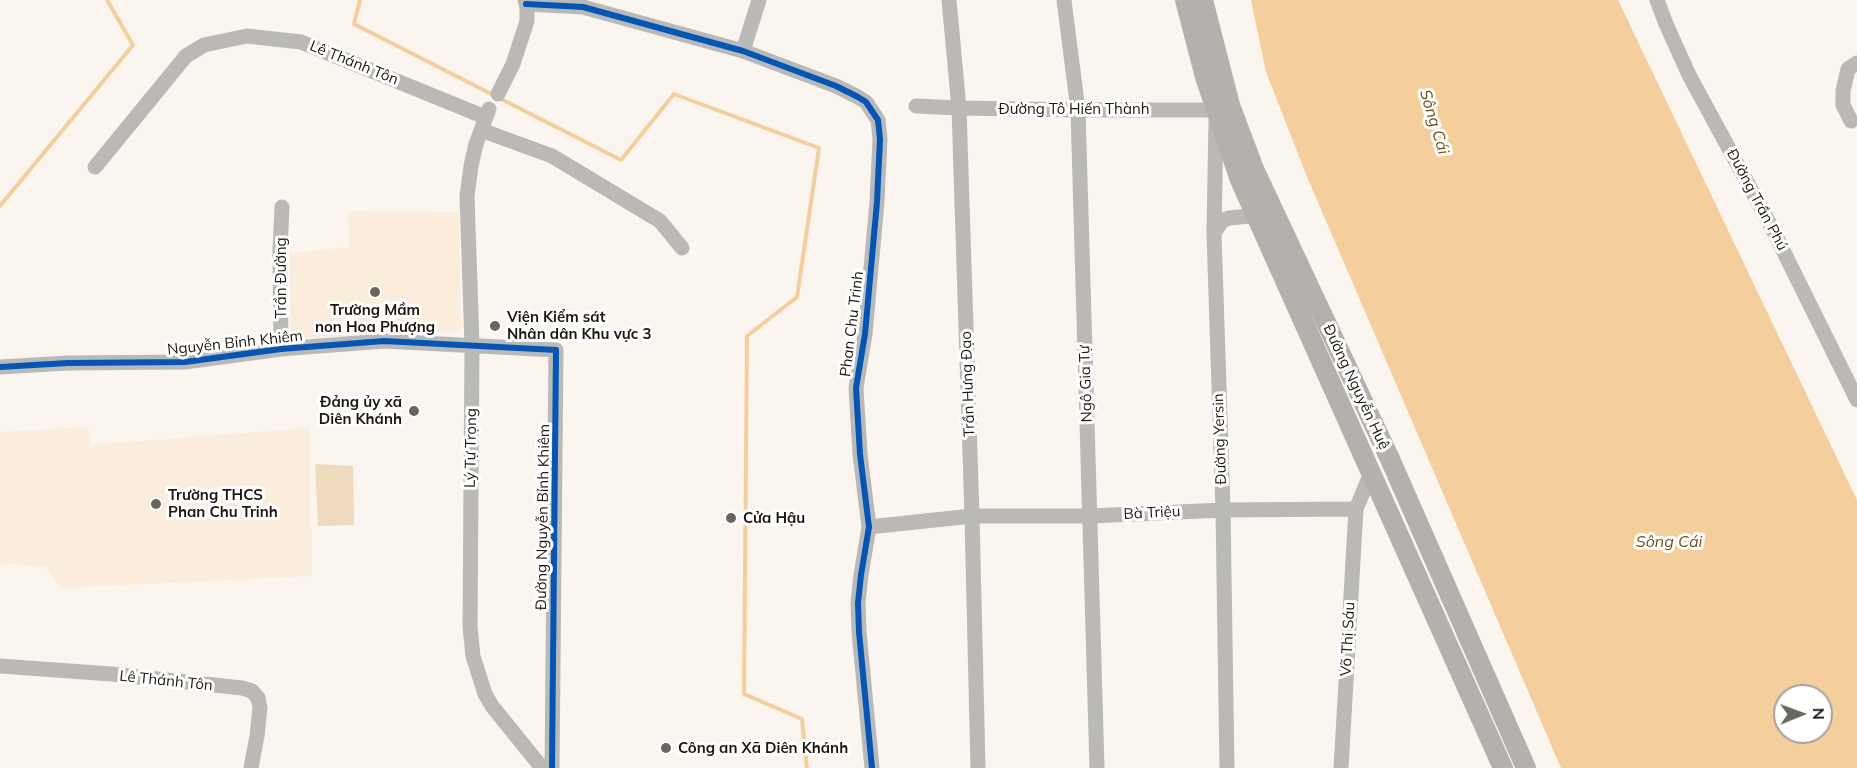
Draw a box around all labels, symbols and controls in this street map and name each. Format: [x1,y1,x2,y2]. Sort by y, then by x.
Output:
street label: Lê Thánh Tôn [307,37,401,89]
water label: Sông Cái [1415,87,1453,157]
street label: Đường Tô Hiến Thành [999,100,1149,118]
street label: Đường Trần Phú [1723,146,1791,254]
street label: Trần Đường [272,237,290,319]
street label: Phan Chu Trinh [837,270,867,378]
marker: Trường Mầm non Hoa Phượng [368,285,382,299]
place label: Trường Mầm non Hoa Phượng [315,301,435,336]
place label: Viện Kiểm sát Nhân dân Khu vực 3 [507,308,651,343]
marker: Viện Kiểm sát Nhân dân Khu vực 3 [488,319,502,333]
street label: Đường Nguyễn Huệ [1319,322,1393,452]
street label: Nguyễn Bỉnh Khiêm [166,327,304,359]
street label: Trần Hưng Đạo [957,331,979,437]
street label: Ngô Gia Tự [1076,345,1096,423]
place label: Đảng ủy xã Diên Khánh [319,393,402,428]
street label: Đường Yersin [1209,393,1231,485]
marker: Đảng ủy xã Diên Khánh [407,404,421,418]
street label: Lý Tự Trọng [461,408,481,488]
street label: Đường Nguyễn Bỉnh Khiêm [532,424,554,610]
place label: Trường THCS Phan Chu Trinh [168,486,278,521]
marker: Trường THCS Phan Chu Trinh [149,497,163,511]
street label: Bà Triệu [1123,503,1181,523]
place label: Cửa Hậu [743,509,805,527]
marker: Cửa Hậu [724,511,738,525]
water label: Sông Cái [1636,532,1702,552]
street label: Võ Thị Sáu [1337,601,1359,677]
street label: Lê Thánh Tôn [118,667,214,695]
north arrow [1773,684,1833,744]
text: N [1809,708,1829,720]
place label: Công an Xã Diên Khánh [678,739,848,757]
marker: Công an Xã Diên Khánh [659,741,673,755]

